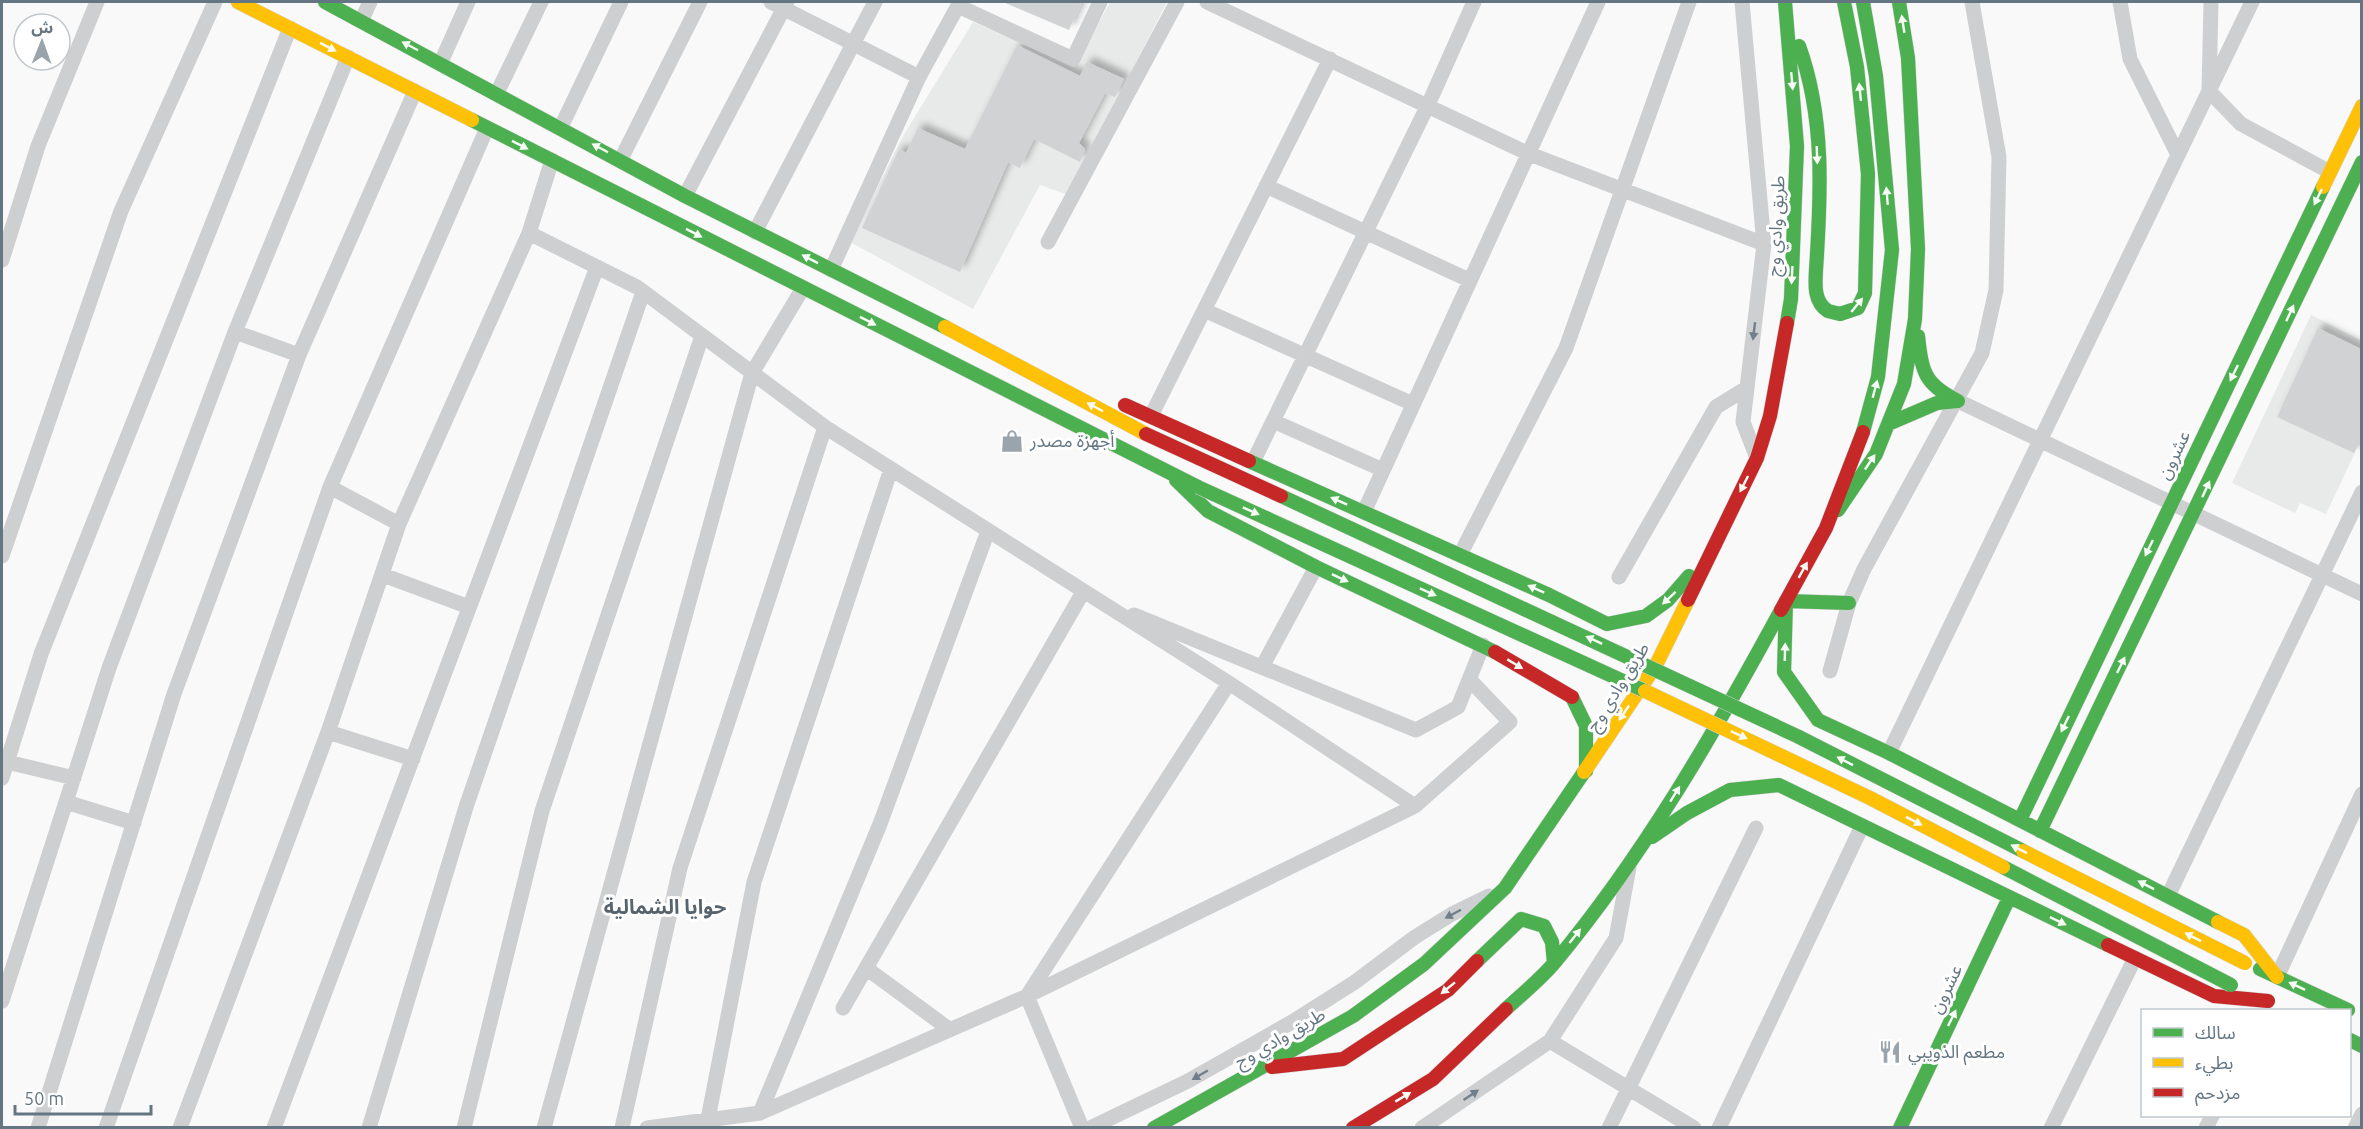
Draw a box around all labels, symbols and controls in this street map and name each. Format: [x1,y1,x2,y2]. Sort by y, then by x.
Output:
north arrow [12,12,72,72]
one-way arrow [1898,15,1907,34]
text: ش [31,18,53,37]
one-way arrow [401,41,418,51]
one-way arrow [319,42,336,52]
one-way arrow [1787,71,1797,90]
one-way arrow [1855,82,1865,101]
one-way arrow [512,140,529,149]
one-way arrow [592,143,609,153]
one-way arrow [1812,145,1821,164]
street label: طريق وادي وج [1762,175,1792,277]
one-way arrow [1882,186,1892,205]
one-way arrow [2313,188,2323,205]
one-way arrow [686,228,703,237]
one-way arrow [801,254,818,264]
one-way arrow [1787,266,1796,285]
one-way arrow [1851,297,1864,313]
one-way arrow [2284,304,2294,322]
one-way arrow [860,316,877,326]
one-way arrow [1749,322,1759,341]
one-way arrow [2229,364,2238,381]
one-way arrow [1871,380,1880,398]
one-way arrow [1086,402,1103,412]
street label: عشرون [2153,427,2195,483]
shop icon: أجهزة مصدر [999,428,1025,454]
place label: أجهزة مصدر [1029,430,1115,452]
one-way arrow [1864,455,1876,471]
one-way arrow [1739,476,1748,493]
one-way arrow [2200,480,2210,498]
one-way arrow [1329,496,1347,506]
one-way arrow [1242,506,1260,516]
one-way arrow [2145,540,2154,557]
one-way arrow [1798,561,1808,578]
one-way arrow [1331,574,1348,583]
one-way arrow [1527,585,1544,594]
one-way arrow [1420,587,1437,596]
one-way arrow [1662,590,1676,604]
one-way arrow [1585,635,1602,644]
street label: طريق وادي وج [1582,638,1656,737]
one-way arrow [1780,642,1789,661]
one-way arrow [2116,656,2125,673]
one-way arrow [1507,658,1523,669]
one-way arrow [1619,704,1630,721]
one-way arrow [2061,716,2070,733]
one-way arrow [1730,731,1747,740]
one-way arrow [1837,756,1854,766]
one-way arrow [1669,786,1680,802]
one-way arrow [1905,815,1923,825]
one-way arrow [2011,844,2028,854]
one-way arrow [2137,880,2154,890]
district label: حوايا الشمالية [604,895,727,919]
one-way arrow [1444,909,1461,919]
one-way arrow [2050,917,2067,926]
one-way arrow [1569,929,1581,945]
one-way arrow [2185,932,2202,942]
street label: عشرون [1925,961,1967,1017]
one-way arrow [1440,982,1456,995]
one-way arrow [2289,982,2306,991]
street label: طريق وادي وج [1231,1003,1330,1075]
one-way arrow [1948,1009,1957,1026]
legend [2141,1009,2351,1117]
text: سالك [2195,1022,2236,1042]
restaurant icon: مطعم الذويبي [1877,1039,1903,1065]
place label: مطعم الذويبي [1908,1041,2005,1065]
text: بطيء [2195,1052,2233,1076]
one-way arrow [1192,1069,1208,1080]
scale bar [15,1078,152,1116]
text: مزدحم [2195,1082,2240,1106]
text: 50 m [24,1088,64,1108]
one-way arrow [1462,1089,1478,1101]
one-way arrow [1395,1092,1411,1103]

